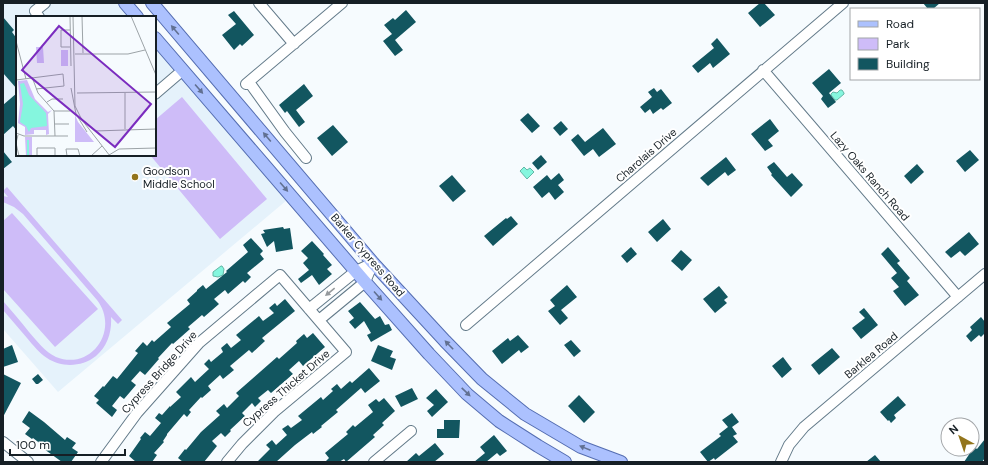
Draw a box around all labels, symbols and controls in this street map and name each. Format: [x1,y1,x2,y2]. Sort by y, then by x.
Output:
legend [850,8,980,80]
inset map [16,16,156,156]
text: Road [886,16,914,32]
one-way arrow [171,25,180,35]
text: Park [886,36,910,52]
text: Building [886,56,930,72]
one-way arrow [194,84,203,94]
street label: Charolais Drive [613,125,679,185]
street label: Lazy Oaks Ranch Road [827,128,913,224]
one-way arrow [262,131,271,142]
place label: Goodson Middle School [143,164,215,191]
marker: Goodson Middle School [130,172,140,182]
one-way arrow [279,182,288,193]
street label: Barker Cypress Road [328,211,408,300]
one-way arrow [324,288,335,297]
one-way arrow [373,291,382,302]
street label: Cypress Bridge Drive [118,328,200,416]
street label: Barklea Road [841,329,901,381]
one-way arrow [444,340,454,350]
street label: Cypress Thicket Drive [240,346,332,430]
one-way arrow [461,387,471,397]
north arrow [940,417,980,457]
text: N [946,421,961,437]
scale bar [10,431,125,457]
text: 100 m [16,437,50,453]
one-way arrow [580,445,591,451]

